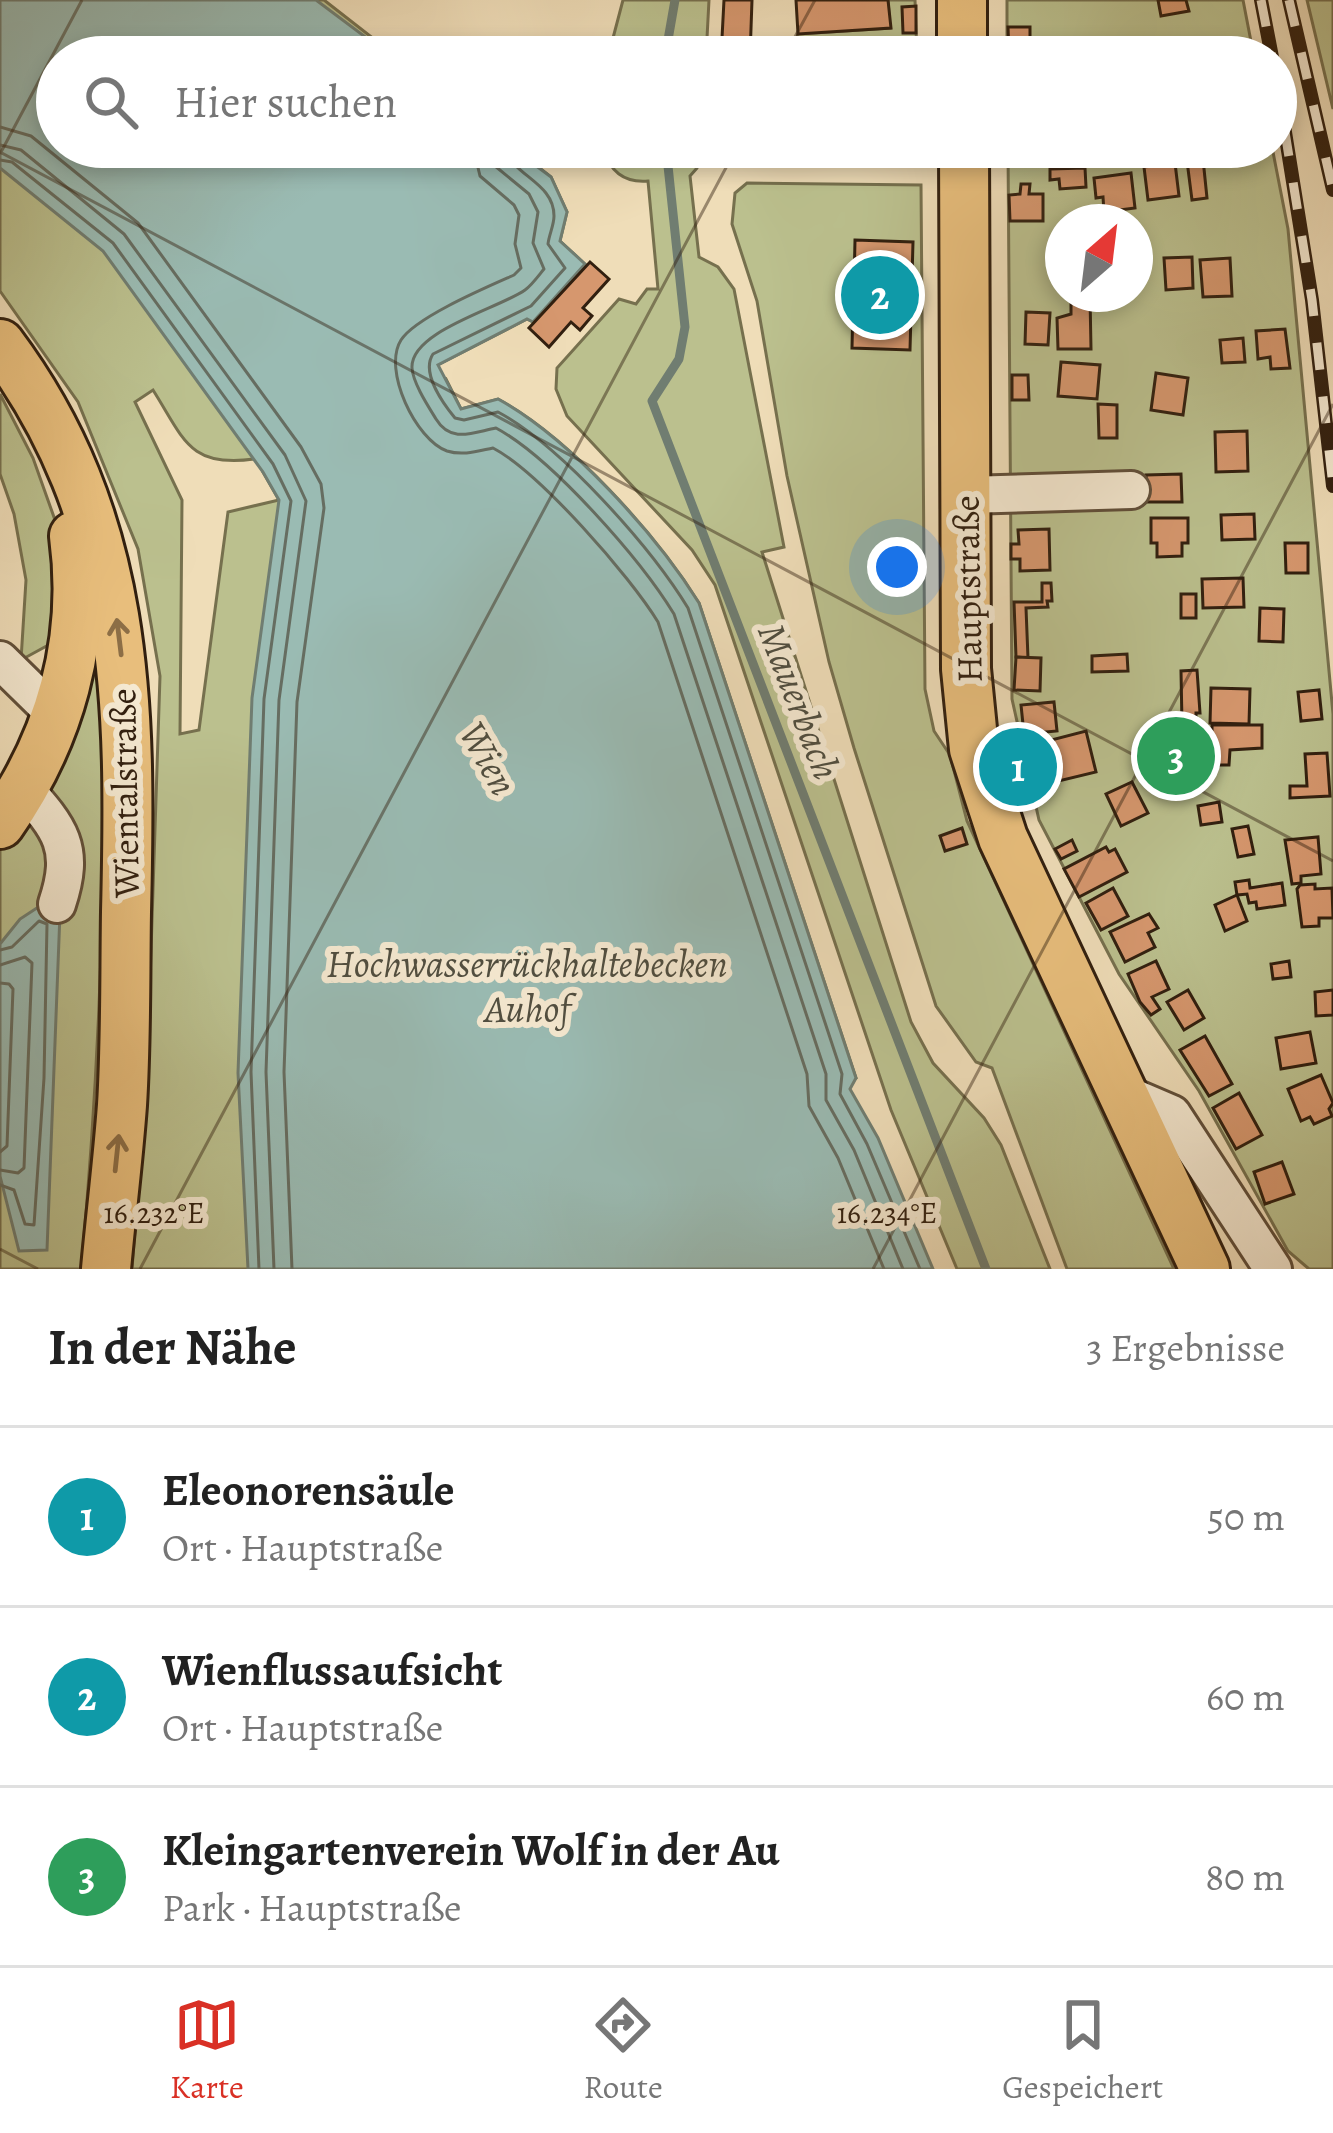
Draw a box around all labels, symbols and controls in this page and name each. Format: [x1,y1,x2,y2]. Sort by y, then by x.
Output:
search box [36,36,1297,168]
icon: search [78,69,144,135]
text: Hier suchen [174,71,397,133]
north arrow [1045,204,1153,312]
pin: 2 [841,250,919,340]
street label: Hauptstraße [941,495,994,683]
your location [867,537,927,597]
water label: Mauerbach [745,615,854,787]
one-way arrow [107,618,129,657]
street label: Wientalstraße [98,688,151,899]
pin: 3 [1137,711,1215,801]
water label: Wien [447,712,530,805]
pin: 1 [979,722,1057,812]
water label: Hochwasserrückhaltebecken Auhof [326,937,728,1035]
one-way arrow [106,1134,129,1173]
text: 16.232°E [103,1193,205,1233]
text: 16.234°E [837,1193,937,1233]
text: In der Nähe [48,1312,297,1382]
text: 3 Ergebnisse [1086,1321,1285,1374]
text: Eleonorensäule [162,1459,455,1521]
text: 1 [80,1490,94,1543]
text: 50 m [1207,1490,1285,1543]
text: Ort · Hauptstraße [162,1521,443,1574]
text: Wienflussaufsicht [162,1639,503,1701]
text: 2 [78,1670,96,1723]
text: 60 m [1206,1670,1285,1723]
text: Ort · Hauptstraße [162,1701,443,1754]
text: Kleingartenverein Wolf in der Au [162,1819,780,1881]
text: 3 [79,1850,95,1903]
text: 80 m [1205,1850,1285,1903]
text: Park · Hauptstraße [162,1881,462,1934]
tab: Karte [170,1992,244,2109]
tab: Route [584,1992,663,2109]
tab: Gespeichert [1002,1992,1163,2109]

